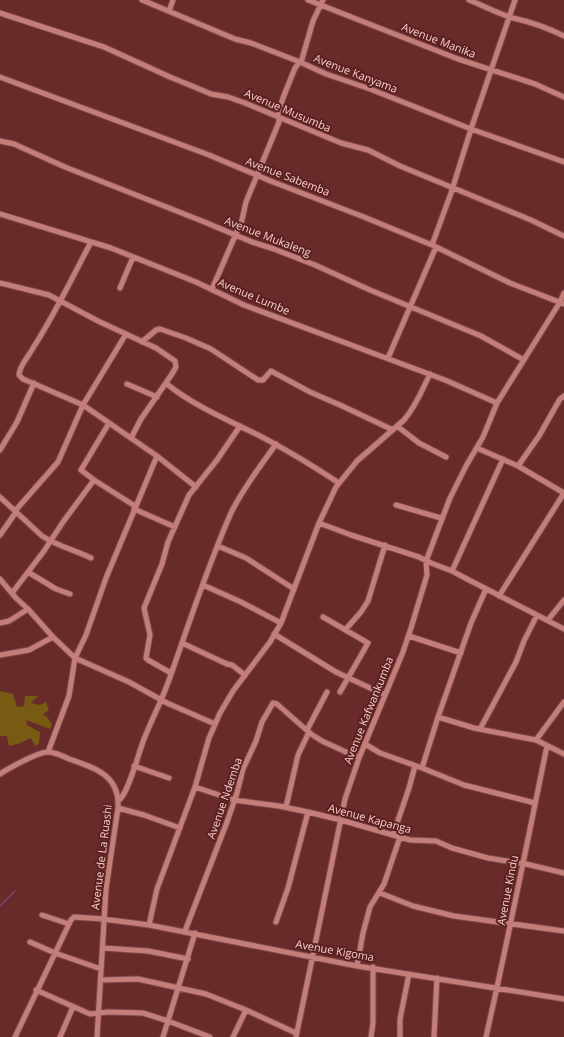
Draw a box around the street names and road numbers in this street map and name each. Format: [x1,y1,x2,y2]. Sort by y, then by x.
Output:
street label: Avenue Manika [400,19,478,61]
street label: Avenue Kanyama [312,50,400,96]
street label: Avenue Musumba [242,85,334,135]
street label: Avenue Sabemba [244,153,332,199]
street label: Avenue Mukaleng [223,213,313,259]
street label: Avenue Lumbe [216,274,292,318]
street label: Avenue Kafwankumba [340,654,396,766]
street label: Avenue Ndemba [203,755,245,841]
street label: Avenue Kapanga [327,800,413,836]
street label: Avenue de La Ruashi [87,803,115,911]
street label: Avenue Kindu [493,854,521,926]
street label: Avenue Kigoma [295,936,375,964]

